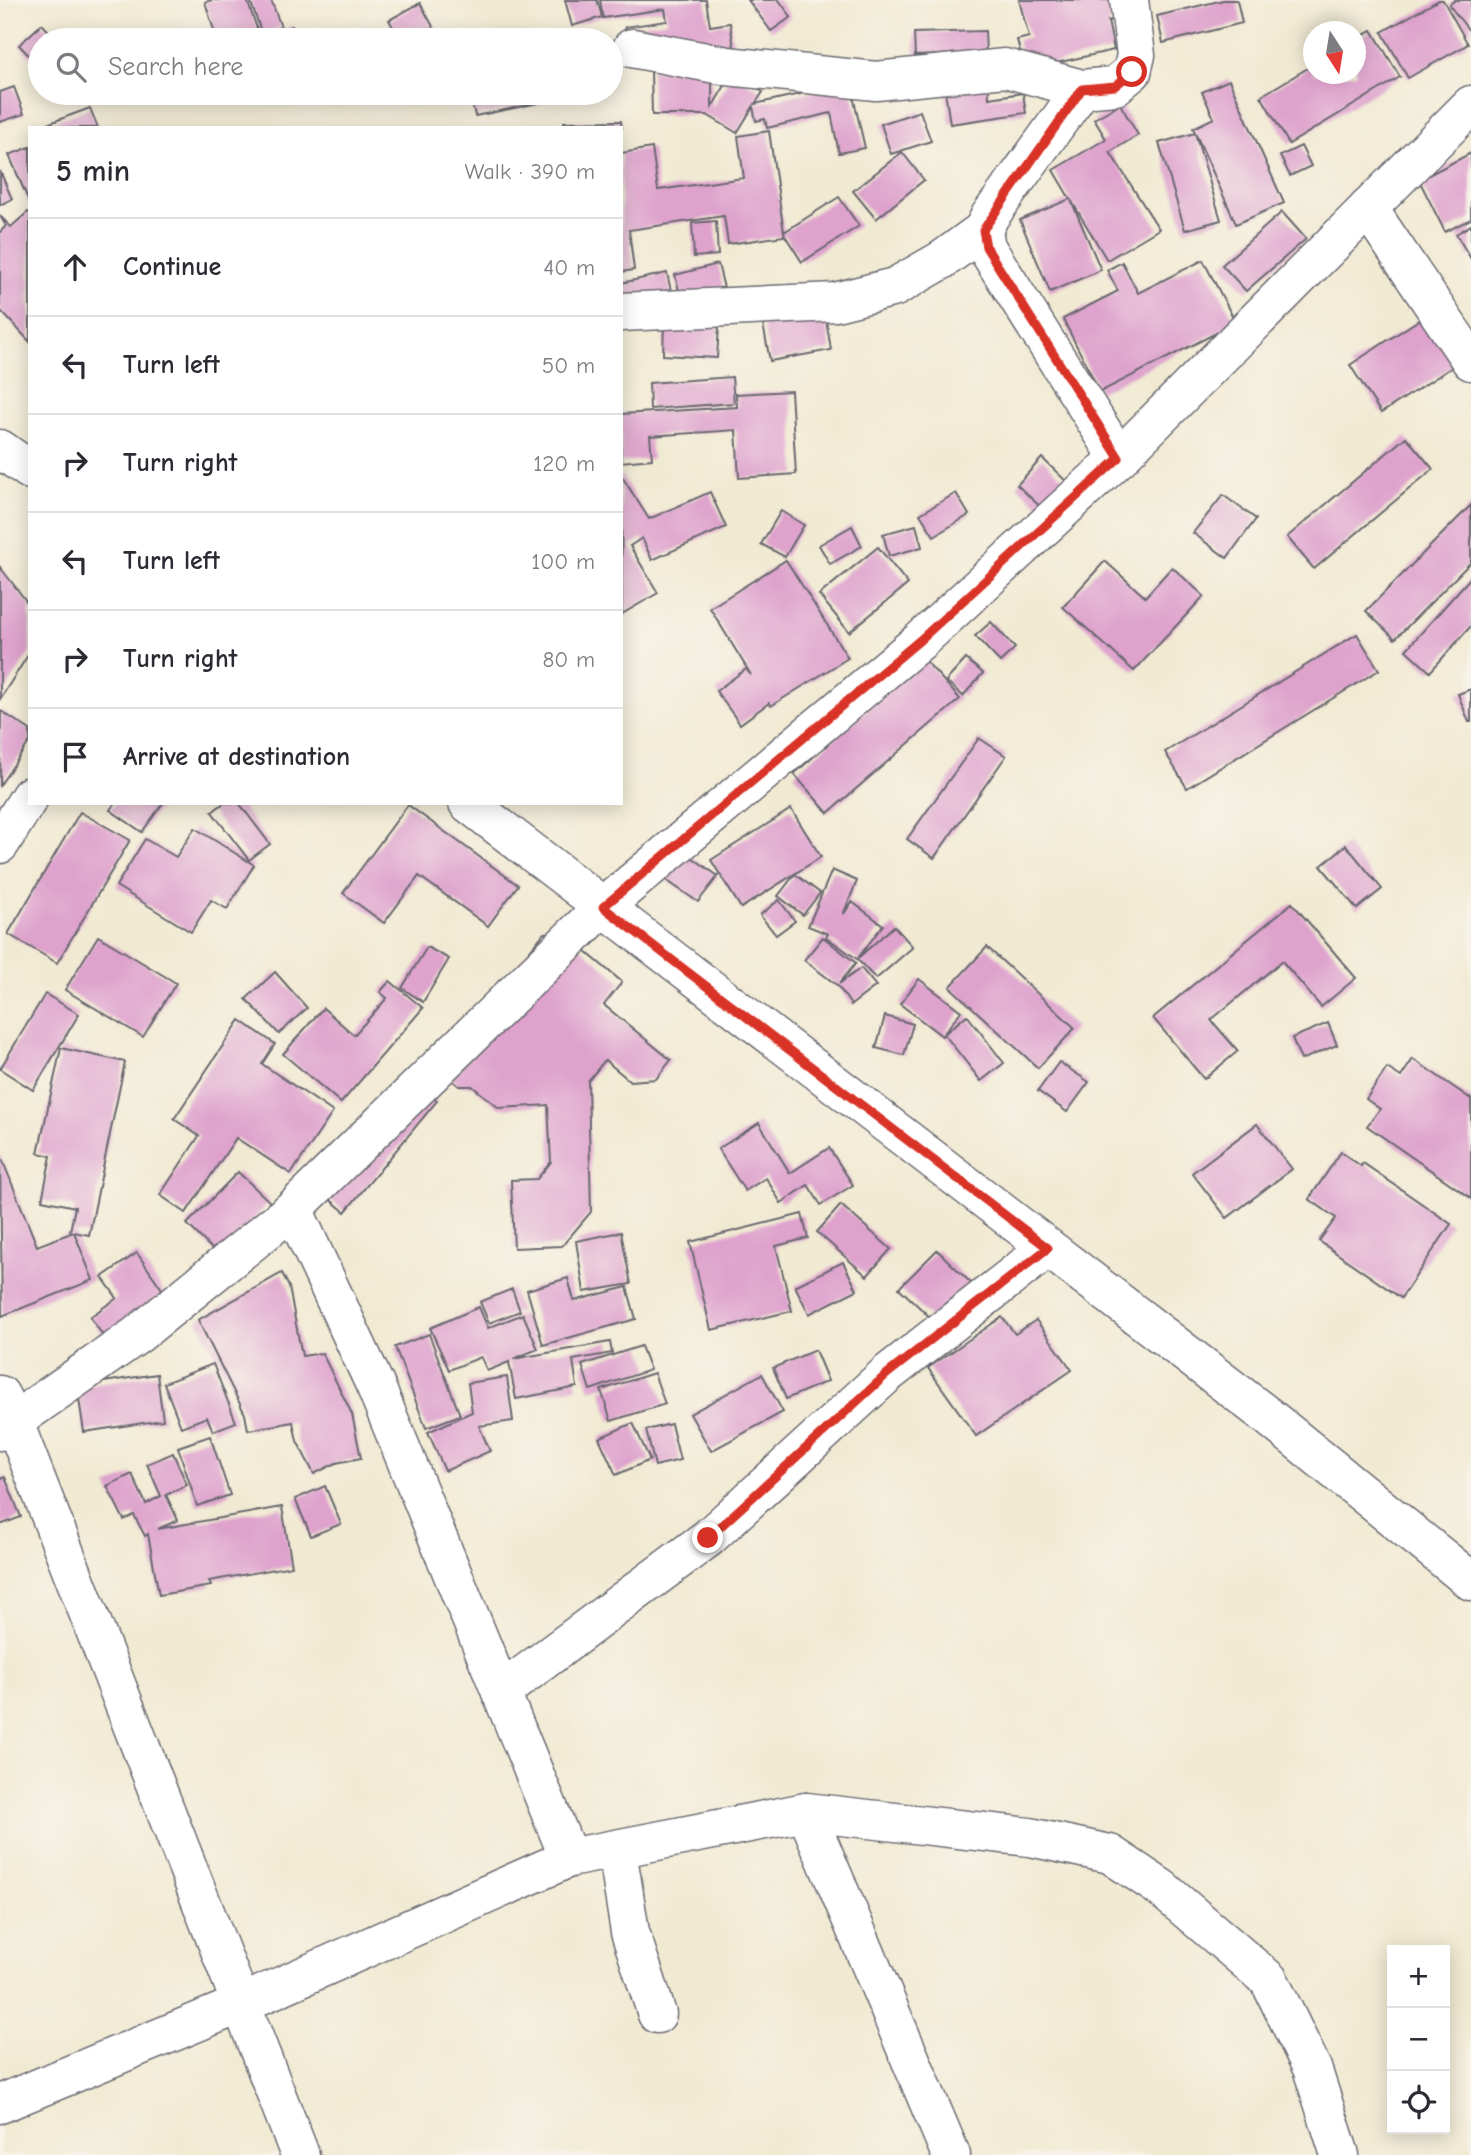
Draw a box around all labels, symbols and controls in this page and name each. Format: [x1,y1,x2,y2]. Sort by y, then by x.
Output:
north arrow [1303,21,1366,84]
search box [28,28,623,105]
icon: search [52,48,90,86]
text: Search here [108,52,243,82]
route start [1116,56,1147,87]
text: 5 min [56,154,130,189]
text: Walk · 390 m [465,158,595,185]
icon: ahead [56,248,94,286]
text: Continue [123,252,221,282]
text: 40 m [543,254,595,281]
icon: left [56,346,94,384]
text: Turn left [123,350,220,380]
text: 50 m [542,352,595,379]
icon: right [56,444,94,482]
text: Turn right [123,448,237,478]
text: 120 m [533,450,595,477]
icon: left [56,542,94,580]
text: Turn left [123,546,220,576]
text: 100 m [531,548,595,575]
icon: right [56,640,94,678]
text: Turn right [123,644,237,674]
text: 80 m [542,646,595,673]
icon: arrive [56,738,94,776]
text: Arrive at destination [123,742,350,772]
route end [692,1522,723,1553]
map controls [1387,1945,1450,2134]
button: + [1387,1945,1450,2008]
button: − [1387,2008,1450,2071]
button: locate [1387,2071,1450,2134]

